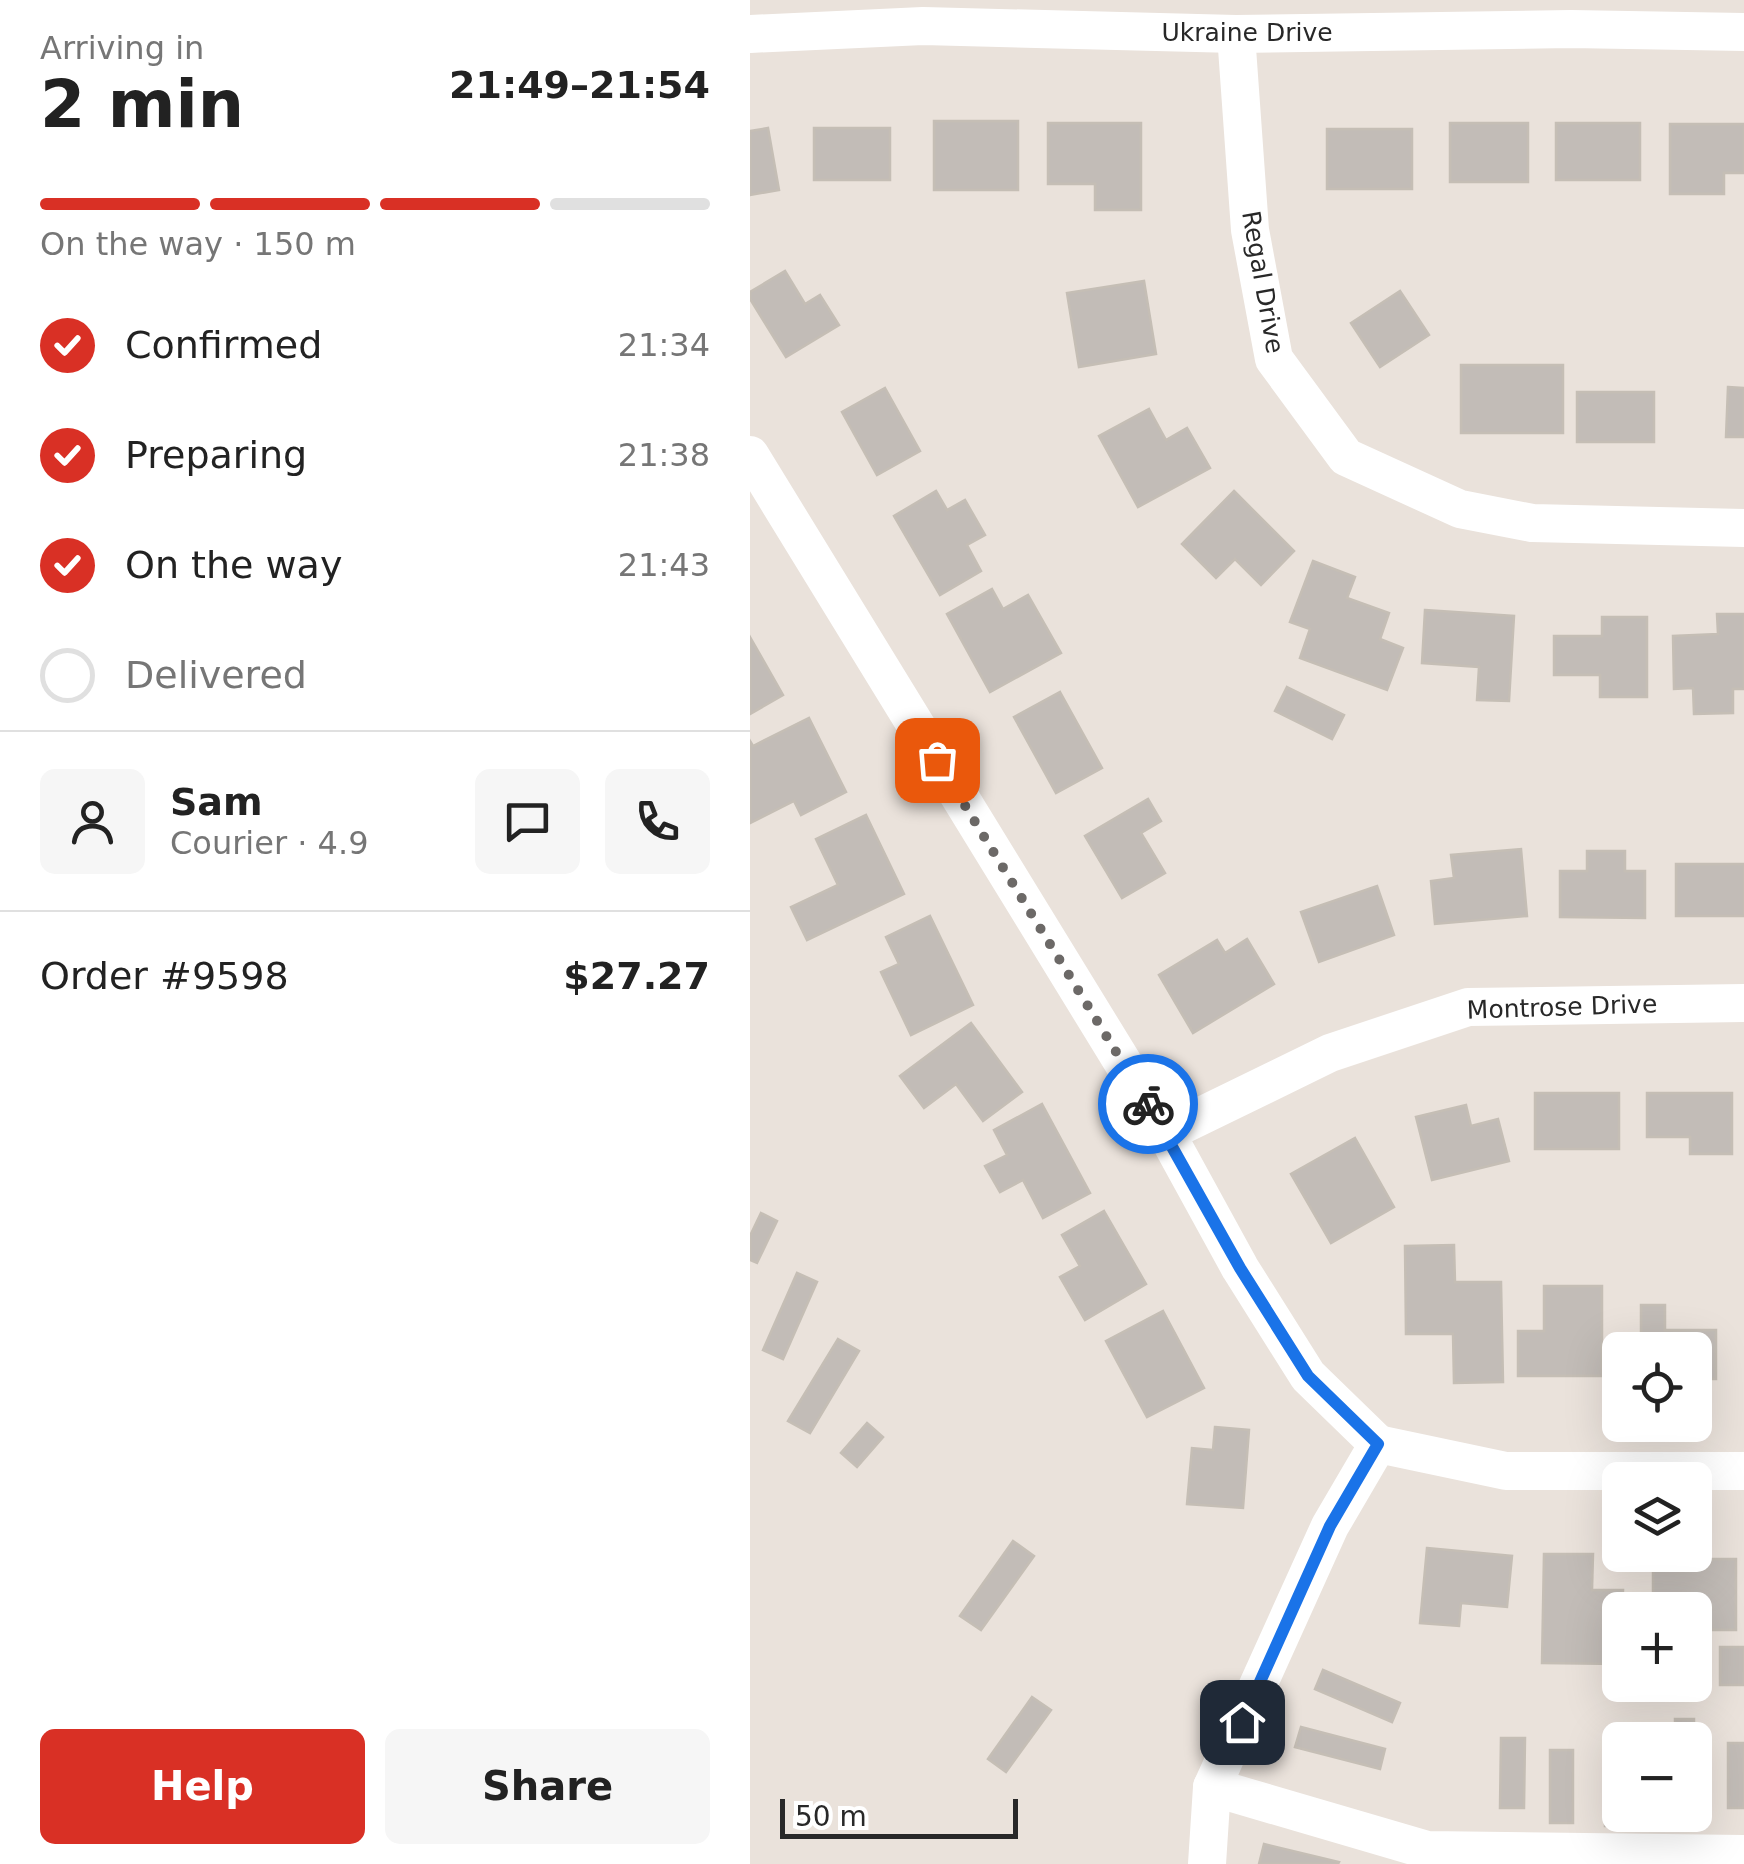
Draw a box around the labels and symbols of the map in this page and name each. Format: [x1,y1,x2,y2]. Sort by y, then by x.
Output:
street label: Ukraine Drive [1161,18,1333,47]
street label: Regal Drive [1236,208,1290,356]
pin [895,718,980,803]
street label: Montrose Drive [1466,989,1658,1025]
courier [1098,1054,1198,1154]
pin [1200,1680,1285,1765]
scale bar [780,1794,1018,1838]

